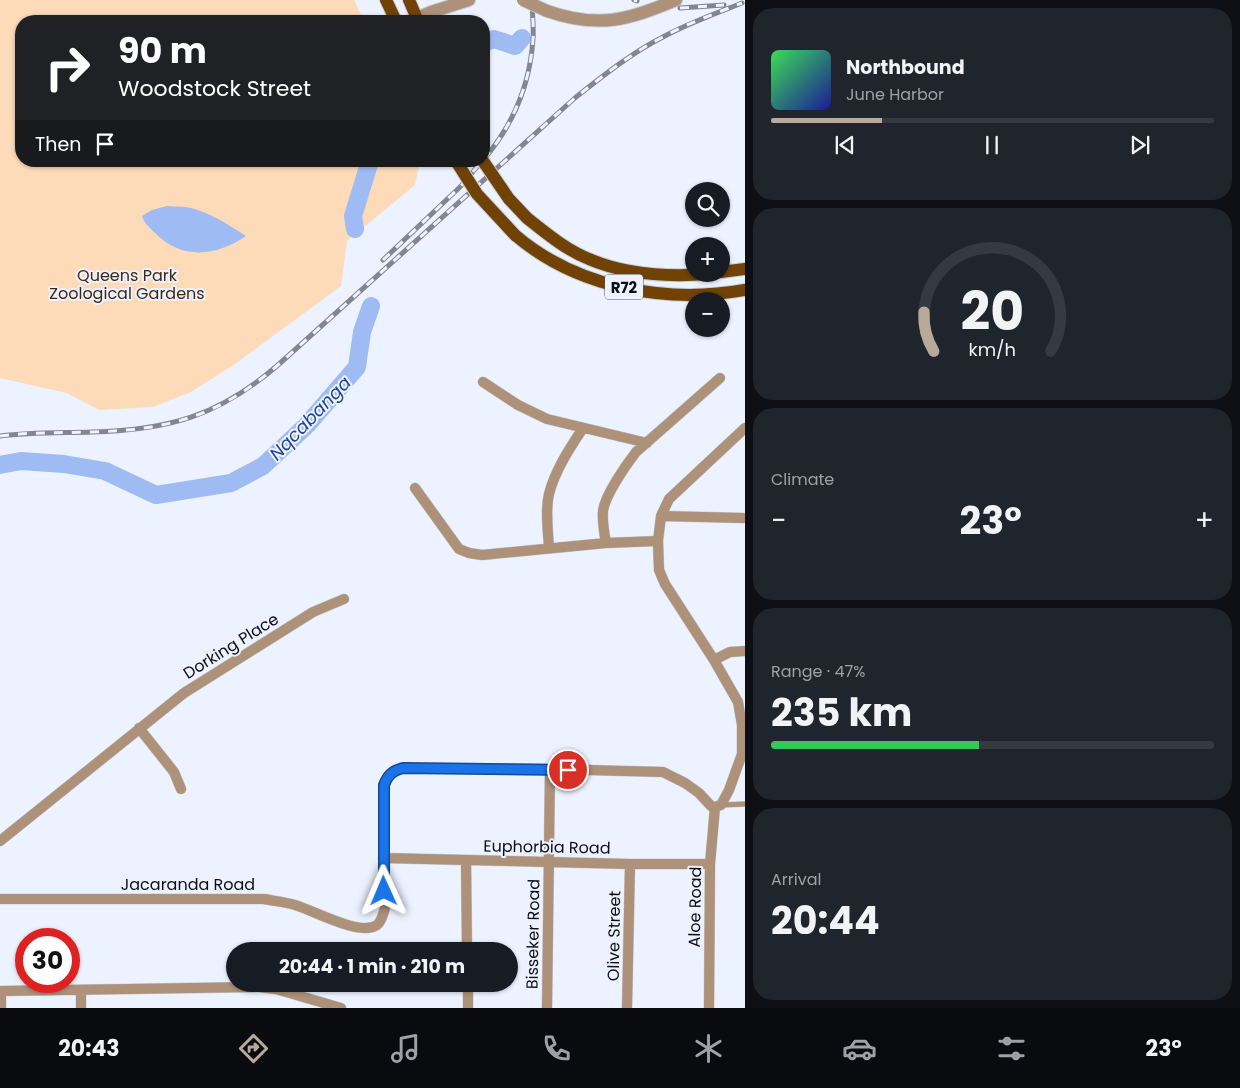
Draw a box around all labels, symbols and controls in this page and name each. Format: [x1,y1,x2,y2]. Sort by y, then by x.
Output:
text: 90 m [118,26,207,75]
icon: right [35,35,100,100]
text: Northbound [846,54,965,81]
text: Woodstock Street [118,73,311,104]
text: June Harbor [846,83,944,106]
icon: arrive [91,130,119,158]
text: Then [35,131,81,158]
icon: previous [831,131,859,159]
icon: pause [978,131,1006,159]
icon: next [1126,131,1154,159]
map controls [685,182,730,337]
button: search [685,182,730,227]
button: + [685,237,730,282]
park label: Queens Park Zoological Gardens [49,264,205,305]
road number: R72 [605,274,643,300]
text: 20 [961,275,1024,348]
button: − [685,292,730,337]
text: km/h [969,337,1016,362]
water label: Nqcabanga [263,370,357,466]
text: Climate [771,468,834,491]
text: 23° [960,494,1022,547]
text: − [771,501,786,540]
text: + [1195,501,1214,540]
street label: Dorking Place [179,607,283,685]
text: Range · 47% [771,660,865,683]
text: 235 km [771,686,912,739]
pin [547,749,589,791]
icon: arrive [554,756,582,784]
street label: Euphorbia Road [483,834,611,860]
position arrow [357,864,409,916]
street label: Aloe Road [683,866,707,948]
text: Arrival [771,868,821,891]
street label: Jacaranda Road [121,873,255,896]
street label: Bisseker Road [521,879,545,989]
street label: Olive Street [602,890,626,981]
text: 20:44 [771,894,880,947]
speed limit sign: 30 [15,928,80,993]
text: 20:44 · 1 min · 210 m [279,953,465,980]
icon: directions [236,1031,271,1066]
icon: music [388,1031,423,1066]
icon: phone [539,1031,574,1066]
icon: climate [691,1031,726,1066]
icon: car [842,1031,877,1066]
icon: filters [994,1031,1029,1066]
text: 20:43 [58,1033,120,1064]
text: 23° [1146,1033,1182,1064]

